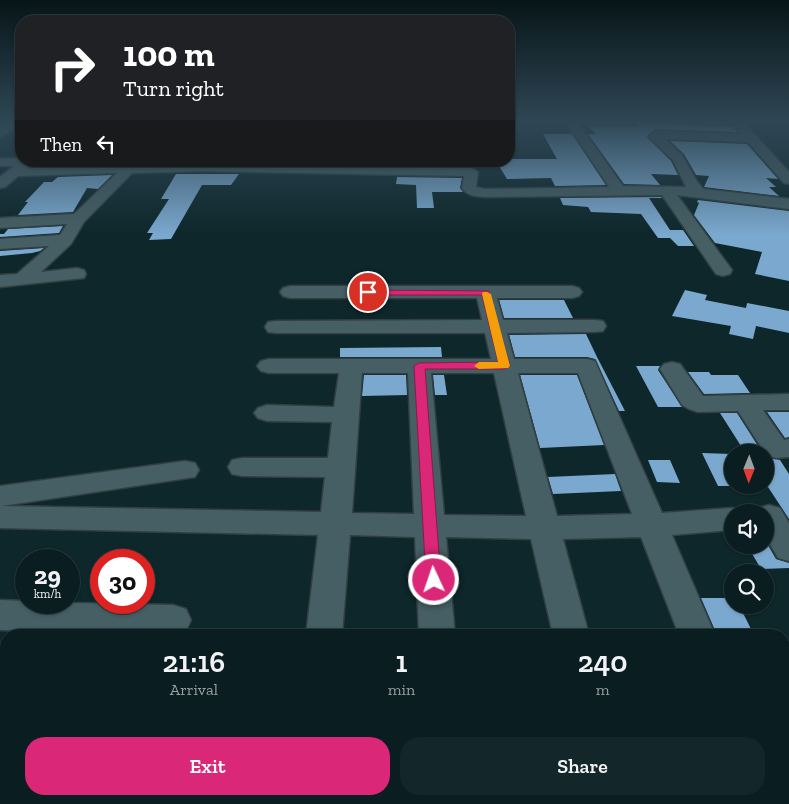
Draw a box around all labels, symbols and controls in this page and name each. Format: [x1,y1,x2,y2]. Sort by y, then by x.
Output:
text: 100 m [123,33,215,75]
icon: right [40,35,105,100]
text: Turn right [123,75,224,102]
icon: left [92,130,120,158]
text: Then [40,133,82,156]
pin [347,271,389,313]
icon: arrive [354,278,382,306]
north arrow [724,444,774,494]
map controls [724,444,774,614]
button: sound [724,504,774,554]
speed limit sign: 30 [90,549,155,614]
position arrow [407,553,459,605]
text: 29 [34,560,61,590]
button: search [724,564,774,614]
text: km/h [34,587,61,601]
text: 21:16 [162,644,225,680]
text: 1 [396,644,407,680]
text: 240 [578,644,628,680]
text: Arrival [170,680,218,699]
text: min [388,680,415,699]
text: m [596,680,610,699]
button: Exit [25,737,390,795]
button: Share [400,737,765,795]

